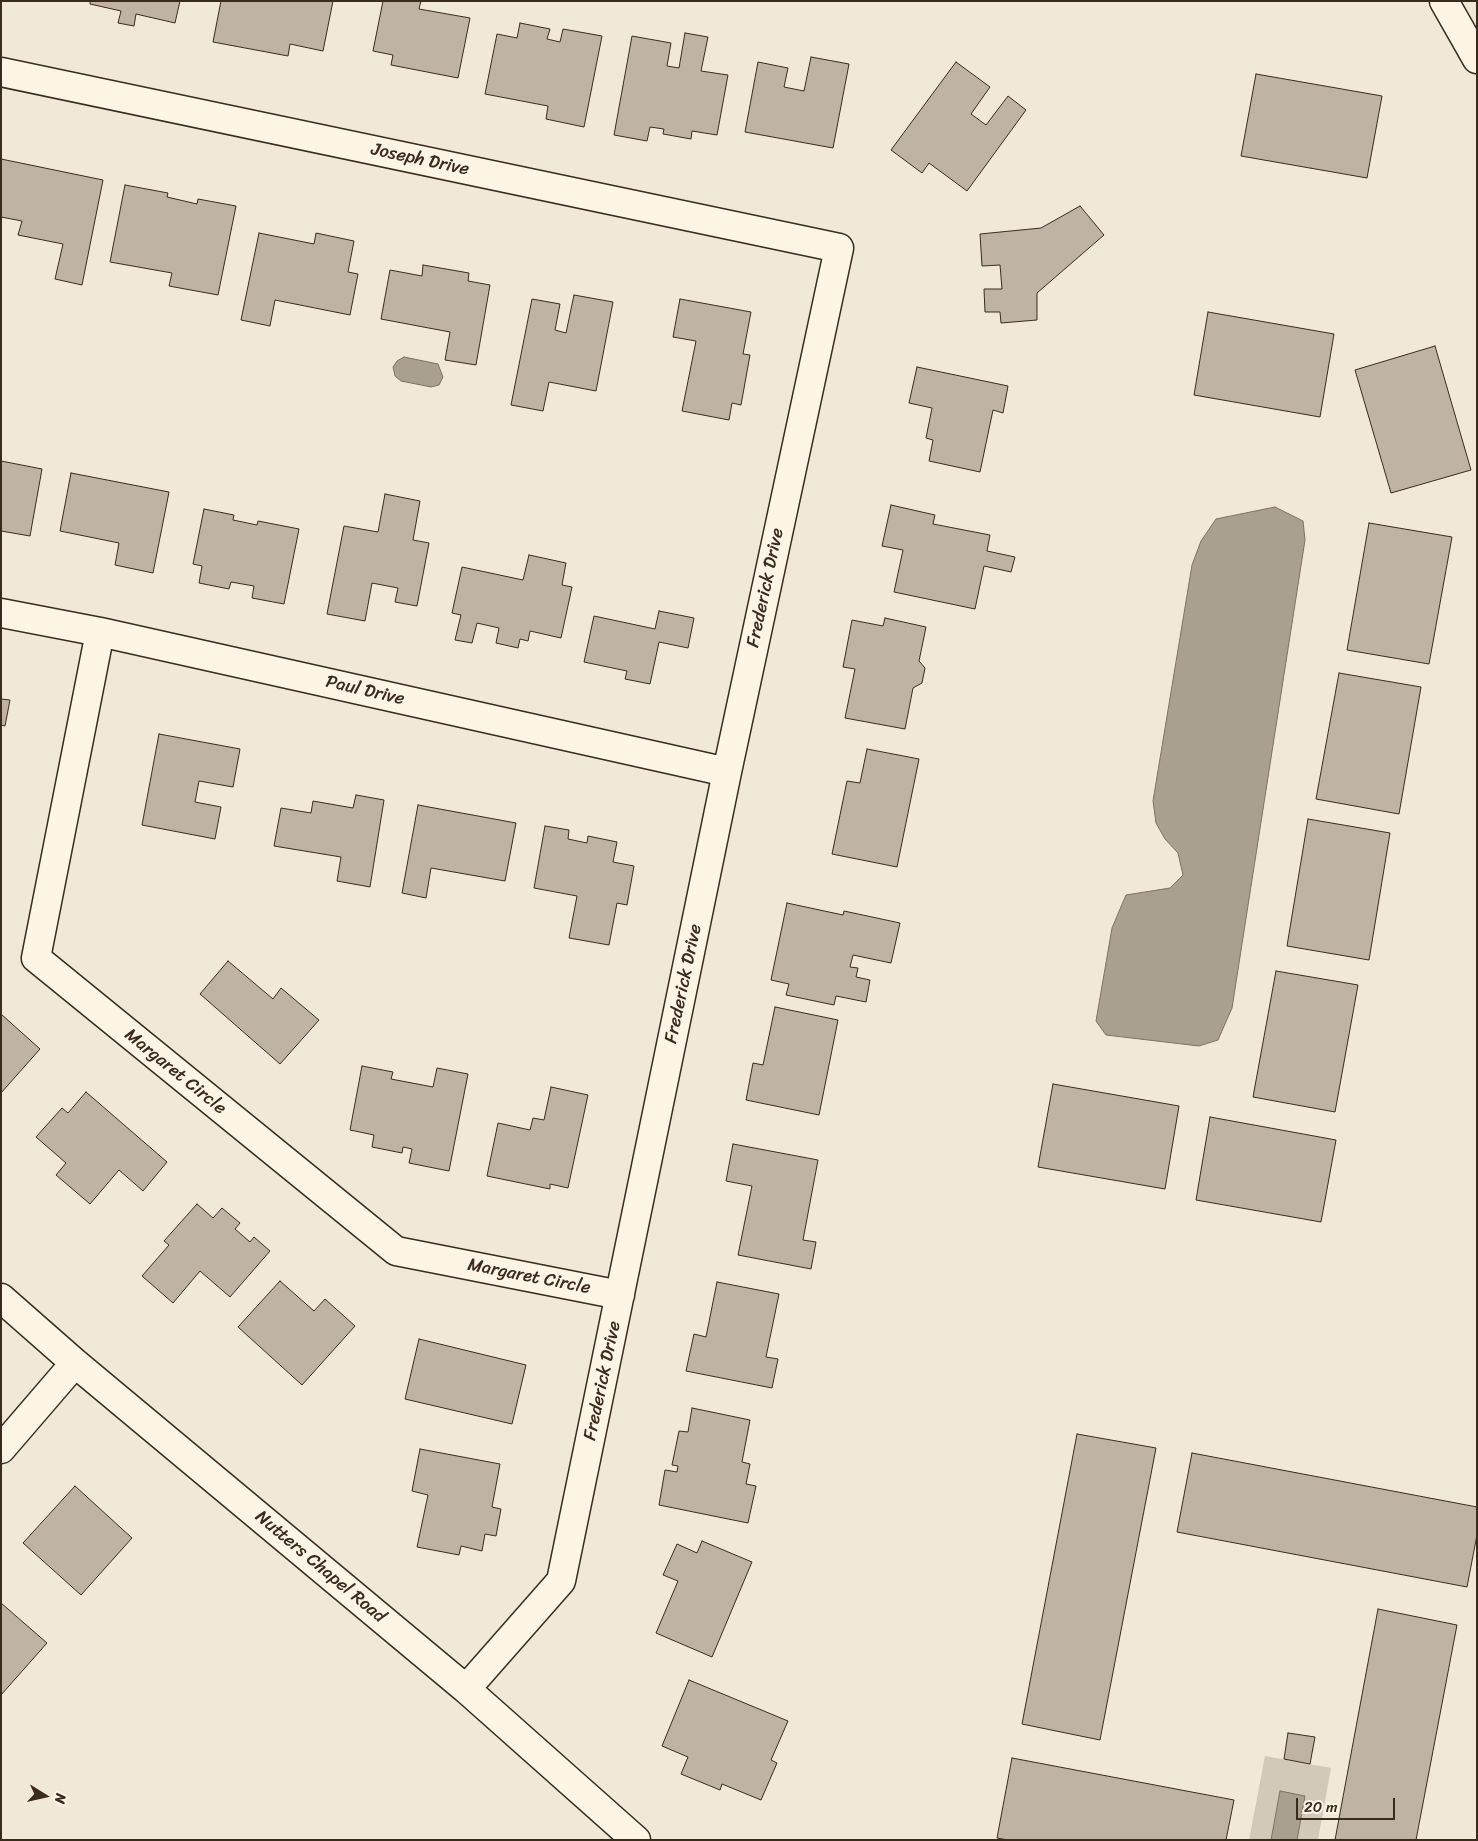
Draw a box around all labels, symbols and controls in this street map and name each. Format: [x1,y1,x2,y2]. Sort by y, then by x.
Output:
street label: Joseph Drive [369,139,471,181]
street label: Frederick Drive [743,526,789,650]
street label: Paul Drive [324,671,406,711]
street label: Frederick Drive [661,922,707,1046]
street label: Margaret Circle [120,1024,230,1120]
street label: Margaret Circle [466,1254,592,1300]
street label: Frederick Drive [580,1319,626,1443]
street label: Nutters Chapel Road [250,1506,390,1628]
north arrow [20,1771,70,1821]
scale bar [1298,1788,1397,1820]
text: N [47,1792,73,1806]
text: 20 m [1304,1794,1338,1820]

